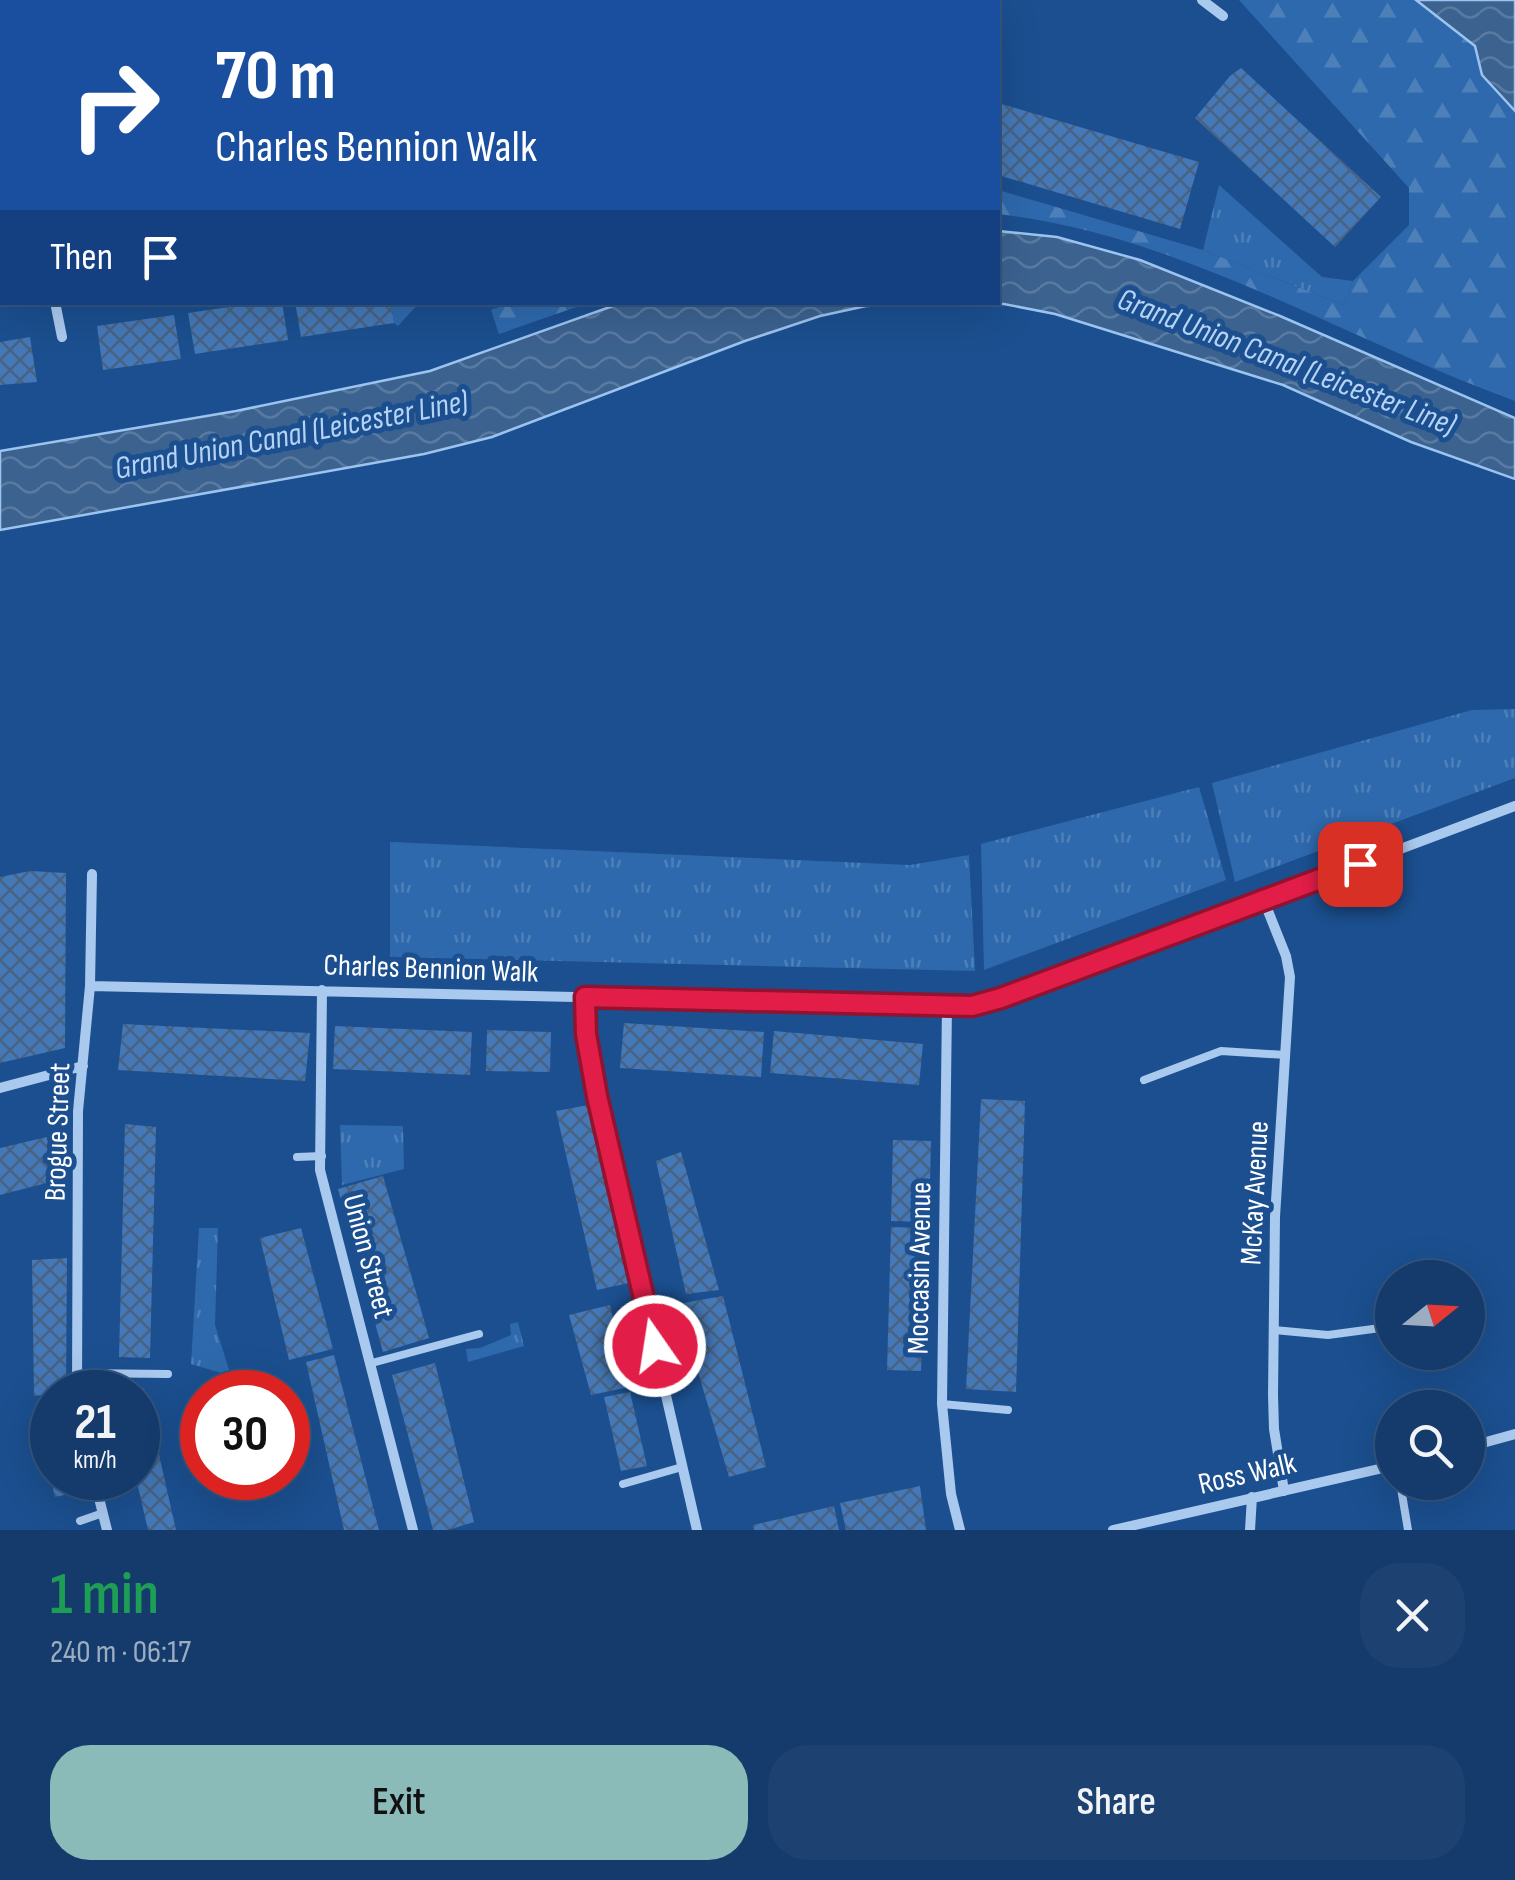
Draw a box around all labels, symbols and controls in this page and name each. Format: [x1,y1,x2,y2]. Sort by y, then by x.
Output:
text: 70 m [215,35,336,119]
icon: right [50,40,180,170]
text: Charles Bennion Walk [215,120,537,175]
icon: arrive [133,230,188,285]
text: Then [50,235,113,280]
water label: Grand Union Canal (Leicester Line) [1112,280,1461,445]
water label: Grand Union Canal (Leicester Line) [111,382,471,489]
pin [1318,822,1403,907]
icon: arrive [1333,837,1388,892]
street label: Charles Bennion Walk [323,947,539,991]
street label: Brogue Street [38,1062,78,1202]
street label: McKay Avenue [1233,1120,1277,1266]
street label: Moccasin Avenue [900,1181,940,1355]
street label: Union Street [334,1190,402,1322]
north arrow [1375,1260,1485,1370]
map controls [1375,1260,1485,1500]
position arrow [603,1294,707,1398]
speed limit sign: 30 [180,1370,310,1500]
button: search [1375,1390,1485,1500]
text: 21 [74,1393,116,1453]
text: km/h [73,1445,117,1476]
street label: Ross Walk [1195,1445,1300,1503]
text: 1 min [50,1559,159,1631]
button: close [1360,1563,1465,1668]
text: 240 m · 06:17 [50,1633,191,1672]
button: Exit [50,1745,748,1860]
button: Share [768,1745,1465,1860]

